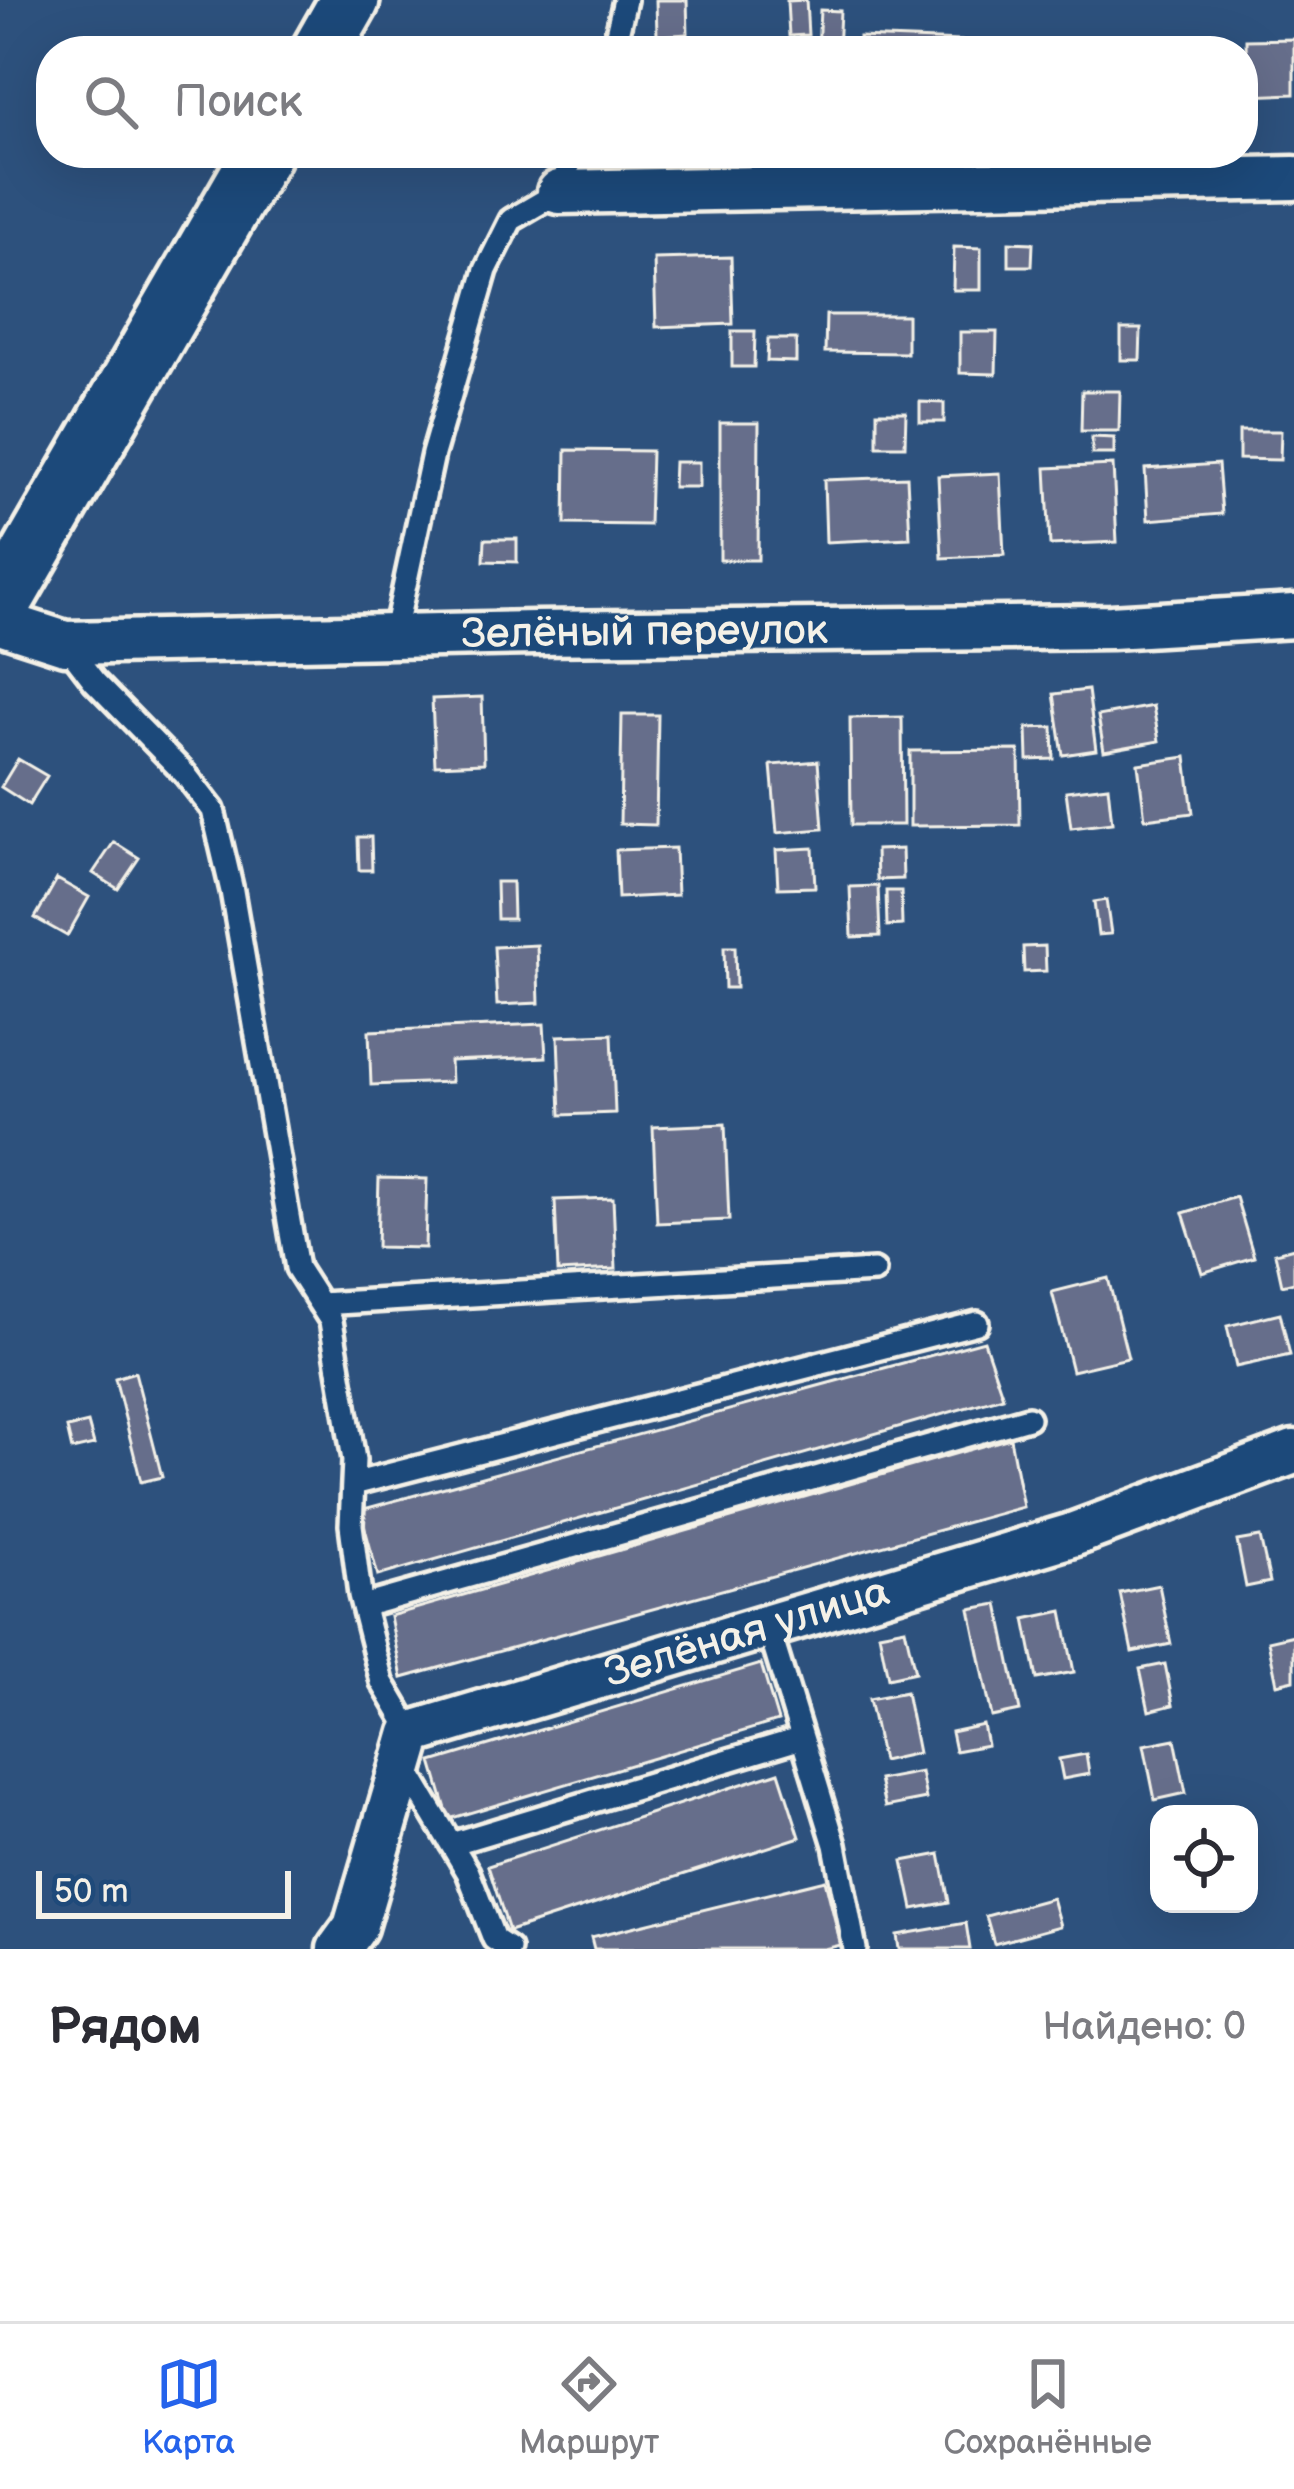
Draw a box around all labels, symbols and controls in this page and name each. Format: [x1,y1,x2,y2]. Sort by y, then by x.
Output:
search box [36,36,1258,168]
icon: search [78,69,144,135]
text: Поиск [174,75,302,130]
street label: Зелёный переулок [461,604,829,660]
street label: Зелёная улица [598,1566,895,1699]
map controls [1150,1805,1258,1913]
button: locate [1150,1805,1258,1913]
scale bar [36,1865,291,1918]
text: 50 m [54,1872,129,1912]
text: Рядом [48,1997,202,2058]
text: Найдено: 0 [1043,2004,1246,2051]
tab: Карта [142,2351,235,2463]
tab: Маршрут [519,2351,659,2463]
tab: Сохранённые [943,2351,1152,2463]

